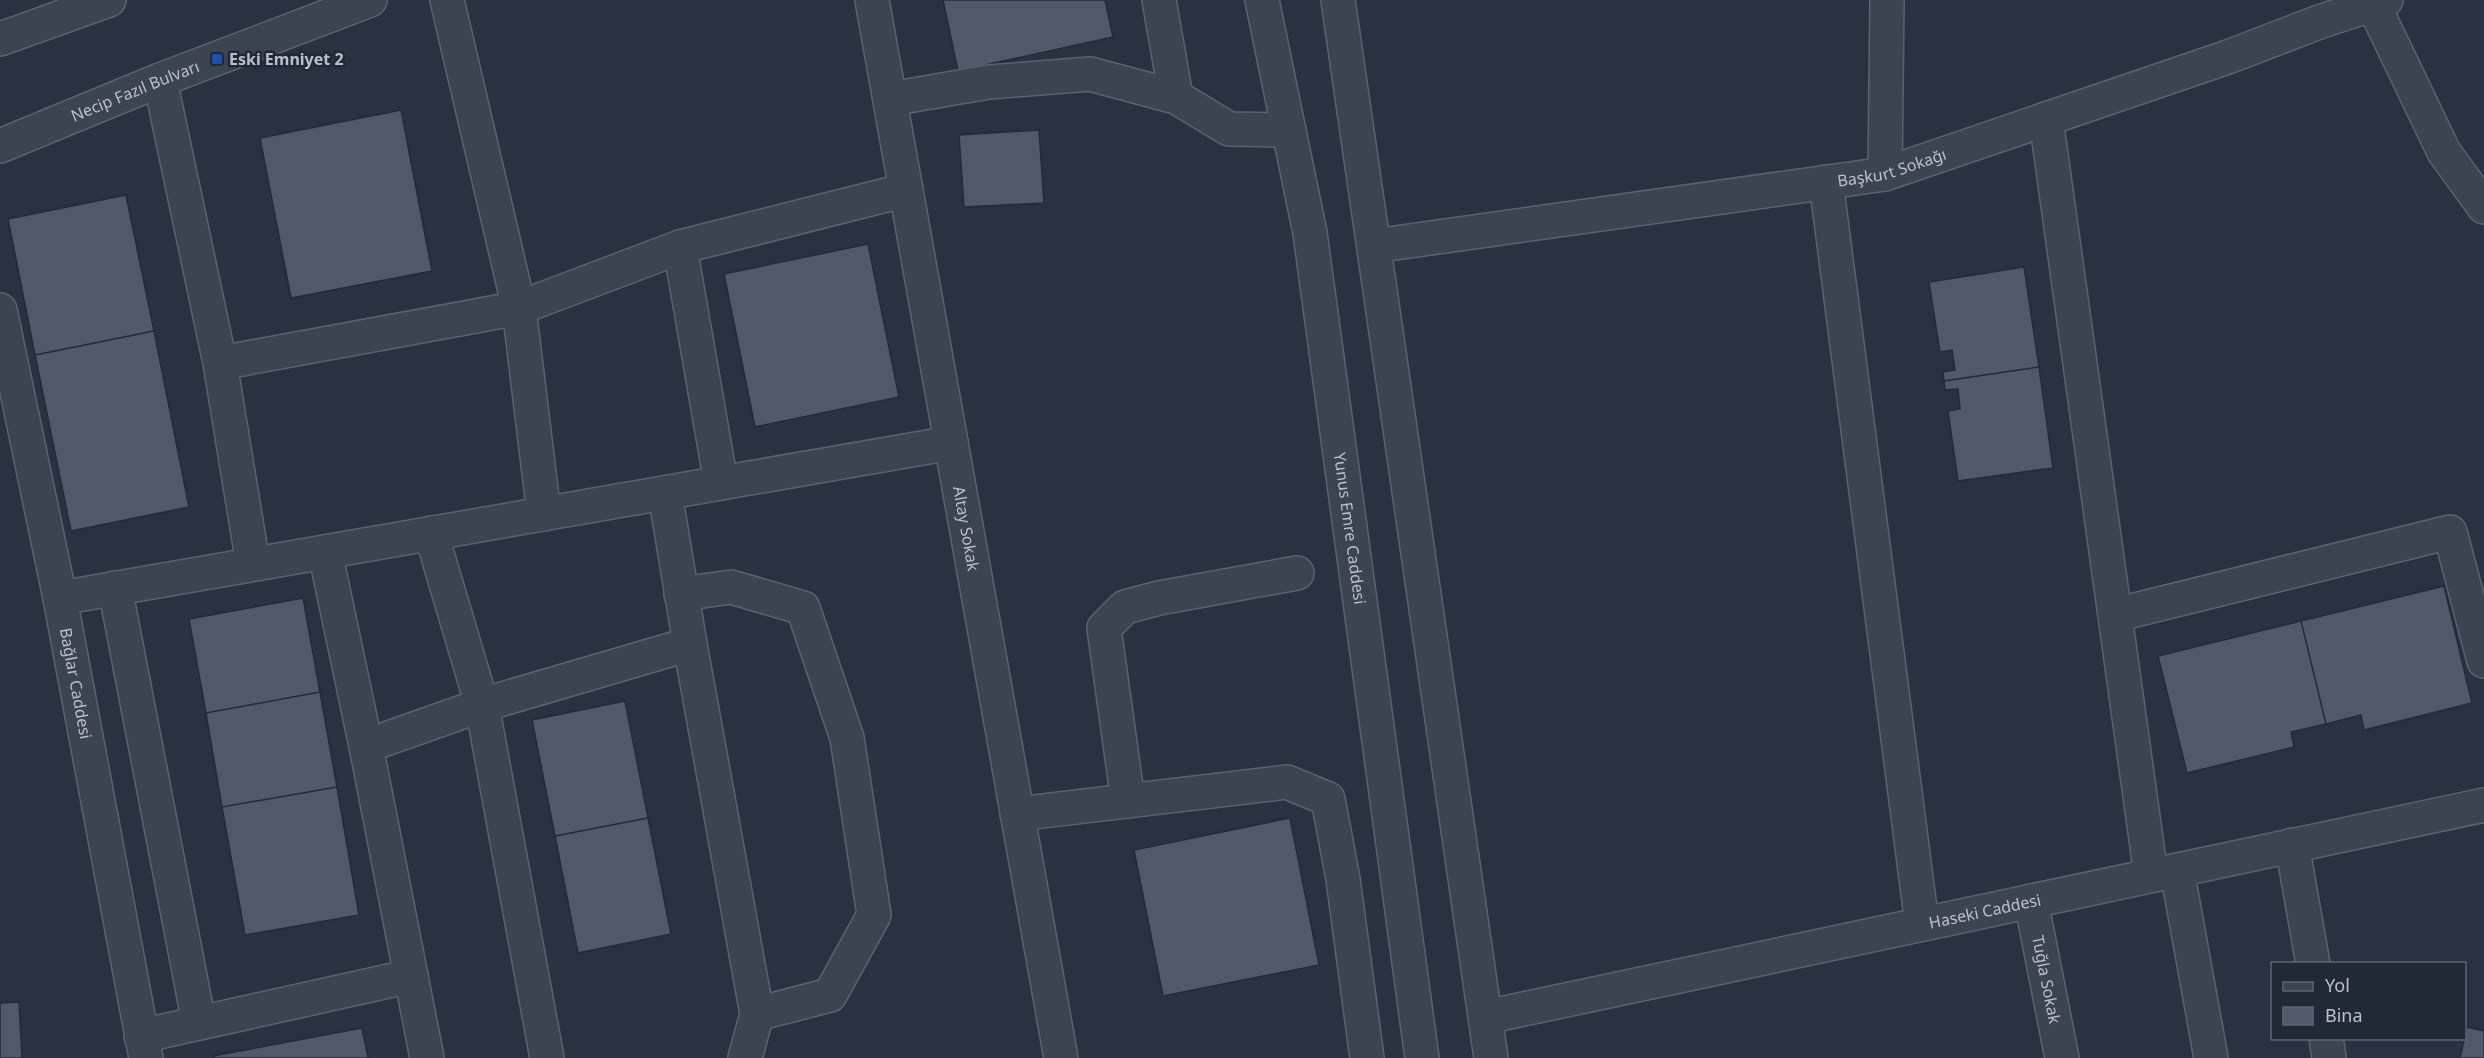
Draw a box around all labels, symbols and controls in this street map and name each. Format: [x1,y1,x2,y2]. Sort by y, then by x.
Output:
place label: Eski Emniyet 2 [229,48,344,70]
marker: Eski Emniyet 2 [210,52,224,66]
street label: Necip Fazıl Bulvarı [68,55,202,127]
street label: Başkurt Sokağı [1836,143,1949,192]
street label: Yunus Emre Caddesi [1329,451,1371,606]
street label: Altay Sokak [948,484,985,573]
street label: Bağlar Caddesi [55,626,97,741]
street label: Haseki Caddesi [1927,888,2043,934]
street label: Tuğla Sokak [2027,933,2066,1026]
legend [2271,962,2466,1040]
text: Yol [2325,973,2350,997]
text: Bina [2325,1003,2363,1027]

